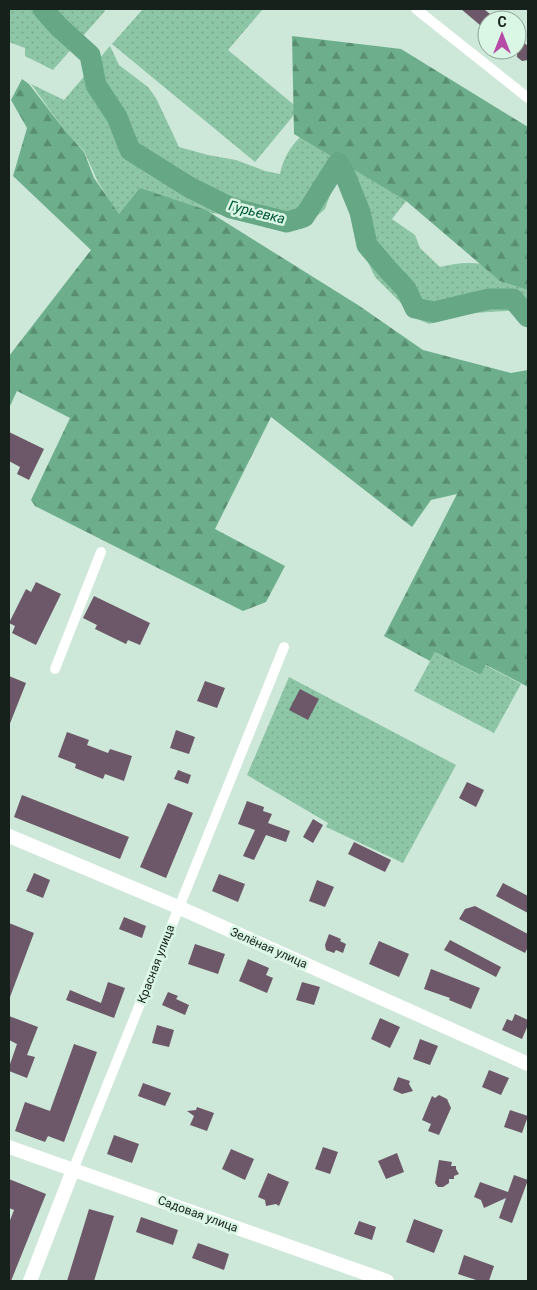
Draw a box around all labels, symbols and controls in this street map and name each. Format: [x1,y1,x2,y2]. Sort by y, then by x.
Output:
north arrow [477,10,527,60]
text: С [497,14,507,30]
water label: Гурьевка [227,197,287,227]
street label: Красная улица [135,923,177,1005]
street label: Зелёная улица [228,925,310,971]
street label: Садовая улица [156,1193,240,1235]

